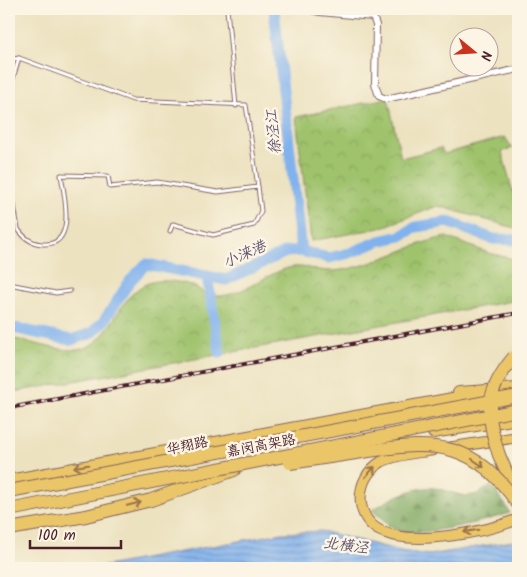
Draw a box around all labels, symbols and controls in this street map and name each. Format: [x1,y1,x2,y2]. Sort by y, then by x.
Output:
north arrow [450,28,500,78]
text: N [474,48,497,63]
water label: 徐泾江 [260,107,288,156]
water label: 小涞港 [219,234,272,275]
street label: 嘉闵高架路 [225,429,298,463]
street label: 华翔路 [164,431,210,461]
one-way arrow [471,458,485,468]
one-way arrow [73,462,89,472]
one-way arrow [365,465,376,478]
one-way arrow [125,499,141,508]
scale bar [30,517,121,549]
text: 100 m [38,524,76,548]
one-way arrow [464,527,480,537]
water label: 北横泾 [322,531,371,561]

